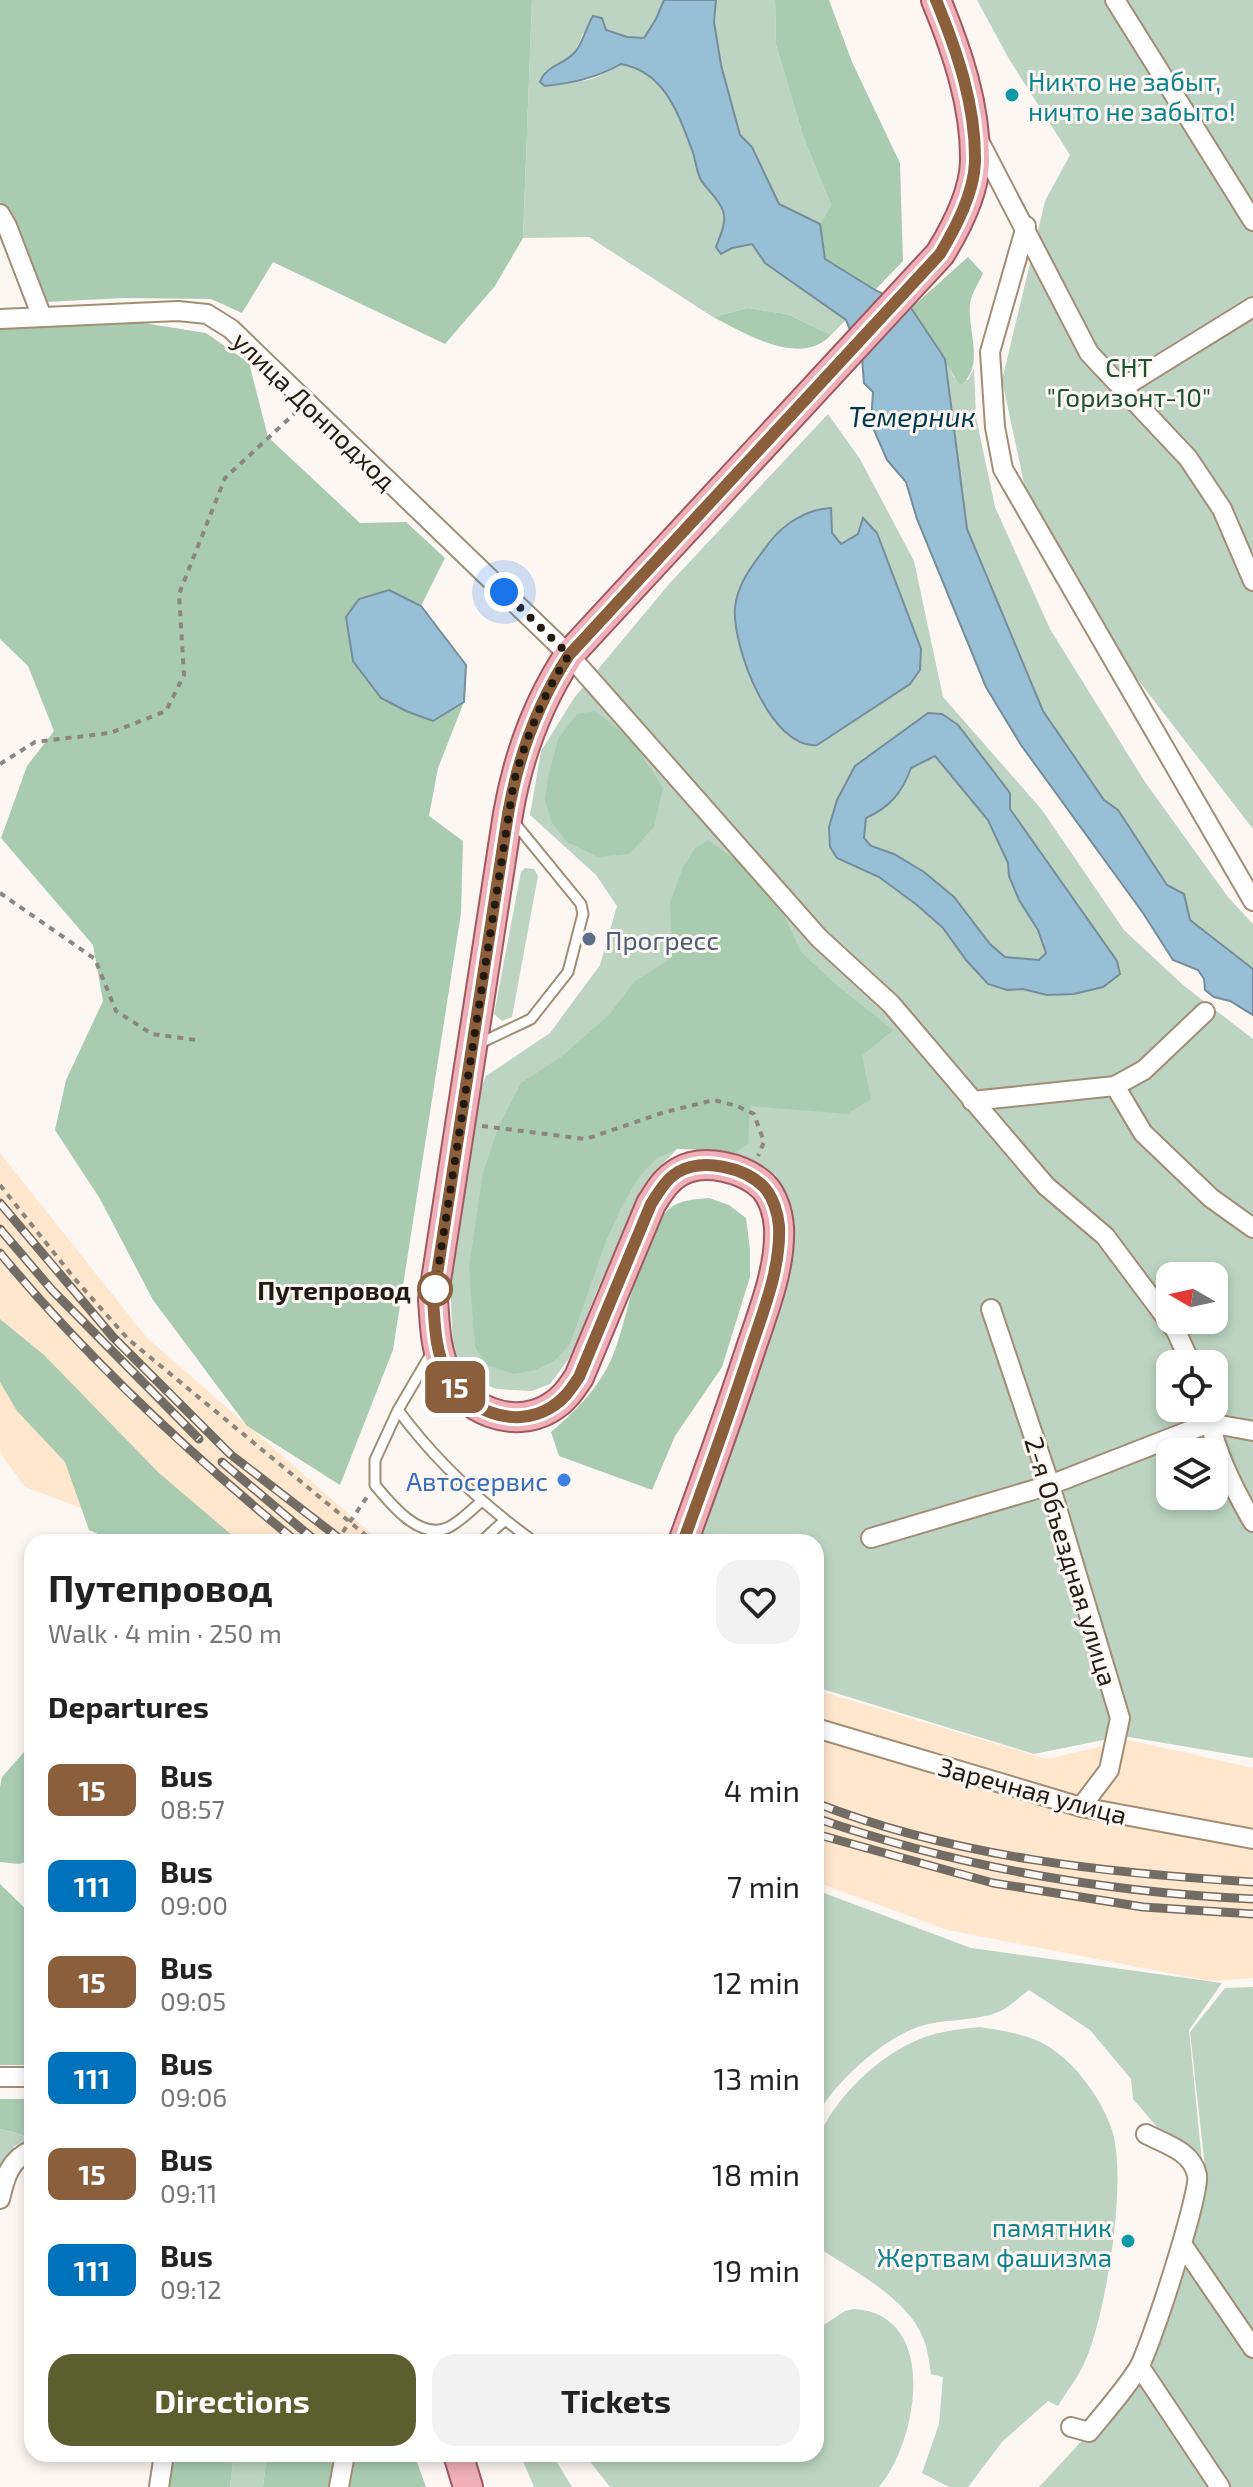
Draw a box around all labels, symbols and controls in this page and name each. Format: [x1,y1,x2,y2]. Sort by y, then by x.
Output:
place label: Никто не забыт, ничто не забыто! [1028,65,1236,126]
marker: Никто не забыт, ничто не забыто! [1003,86,1021,104]
street label: улица Донподход [226,324,403,496]
park label: СНТ "Горизонт-10" [1047,351,1211,412]
water label: Темерник [848,399,976,433]
your location [484,572,524,612]
place label: Прогресс [605,924,719,955]
marker: Прогресс [580,930,598,948]
north arrow [1156,1262,1228,1334]
map controls [1156,1262,1228,1510]
marker: Путепровод [418,1272,452,1306]
place label: Путепровод [257,1274,411,1305]
button: locate [1156,1350,1228,1422]
line badge: 15 [419,1361,491,1413]
text: 15 [441,1370,469,1404]
street label: 2-я Объездная улица [1018,1433,1125,1690]
button: layers [1156,1438,1228,1510]
place label: Автосервис [406,1465,548,1496]
marker: Автосервис [555,1471,573,1489]
button: heart [716,1560,800,1644]
text: Путепровод [48,1564,273,1610]
text: Walk · 4 min · 250 m [48,1617,282,1648]
text: Departures [48,1688,209,1724]
street label: Заречная улица [935,1750,1131,1831]
text: Bus [160,1757,213,1793]
text: 4 min [724,1772,800,1808]
text: 15 [78,1773,106,1807]
text: 08:57 [160,1793,225,1824]
text: Bus [160,1853,213,1889]
text: 7 min [727,1868,800,1904]
text: 111 [74,1869,110,1903]
text: 09:00 [160,1889,228,1920]
text: Bus [160,1949,213,1985]
text: 12 min [713,1964,800,2000]
text: 15 [78,1965,106,1999]
text: 09:05 [160,1985,226,2016]
text: Bus [160,2045,213,2081]
text: 13 min [714,2060,800,2096]
text: 111 [74,2061,110,2095]
text: 09:06 [160,2081,227,2112]
text: Bus [160,2141,213,2177]
text: 18 min [712,2156,800,2192]
text: 15 [78,2157,106,2191]
text: 09:11 [160,2177,217,2208]
place label: памятник Жертвам фашизма [877,2211,1112,2272]
marker: памятник Жертвам фашизма [1119,2232,1137,2250]
text: Bus [160,2237,213,2273]
text: 19 min [713,2252,800,2288]
text: 111 [74,2253,110,2287]
text: 09:12 [160,2273,222,2304]
button: Directions [48,2354,416,2446]
button: Tickets [432,2354,800,2446]

